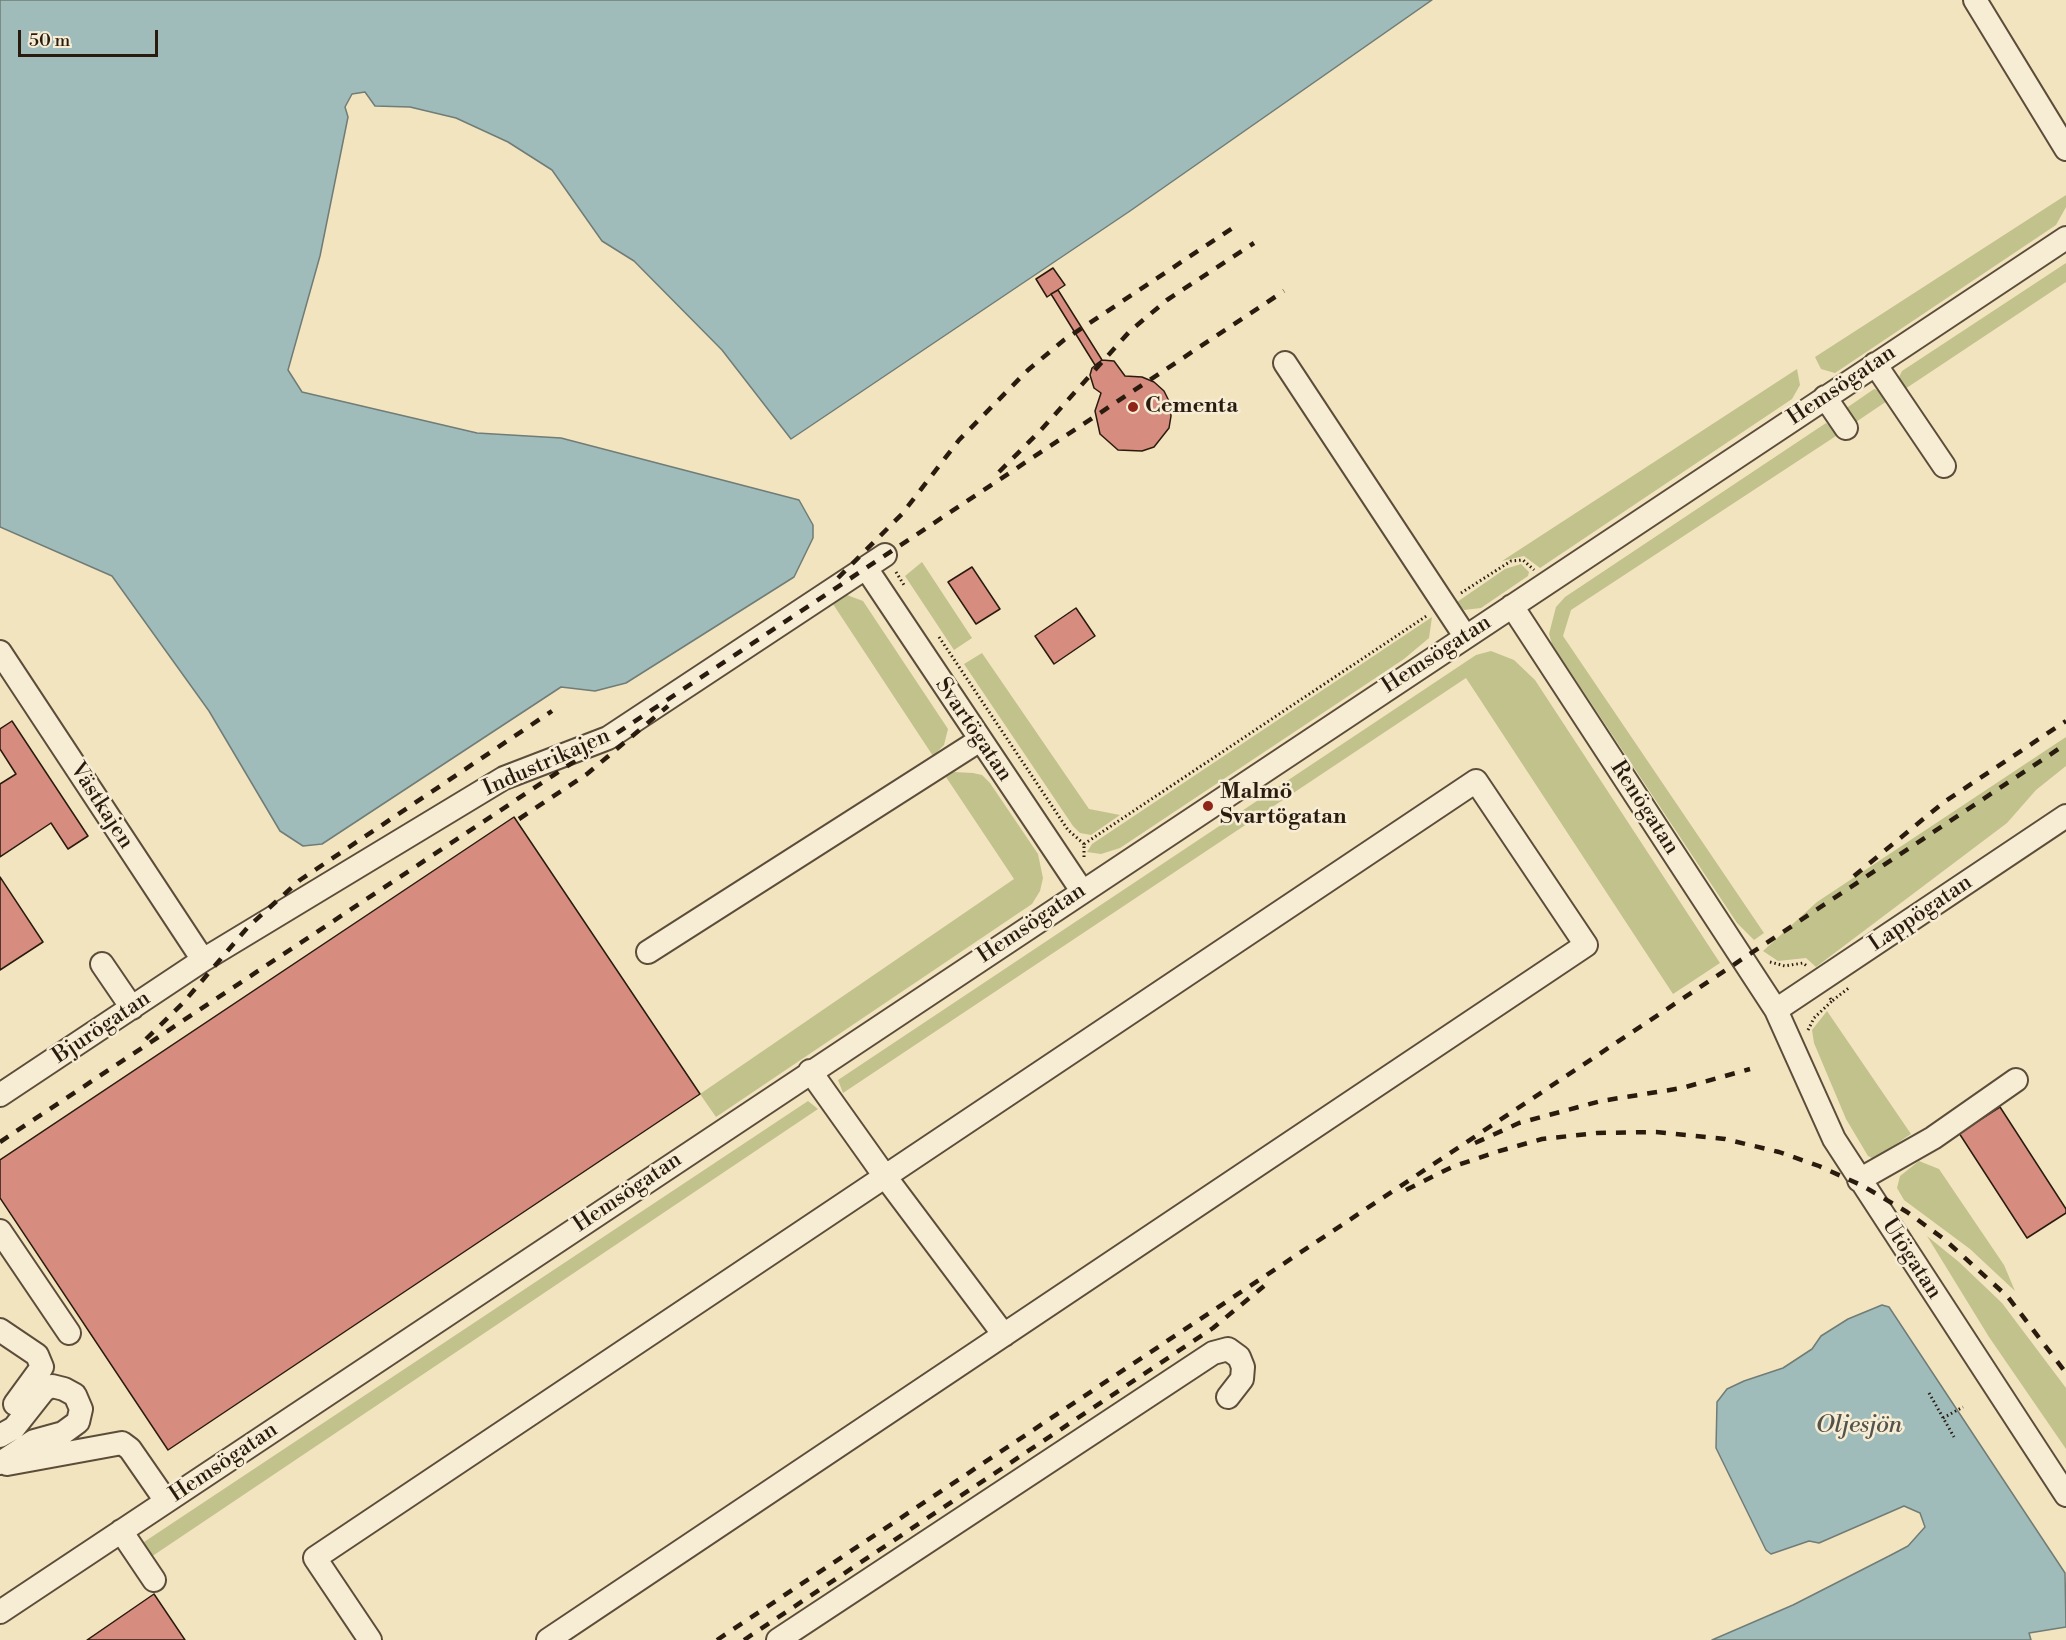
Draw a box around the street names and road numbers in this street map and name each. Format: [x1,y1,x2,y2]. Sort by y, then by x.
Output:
street label: Hemsögatan [1783,340,1901,432]
street label: Hemsögatan [1377,610,1497,700]
street label: Svartögatan [929,673,1017,787]
street label: Industrikajen [480,723,614,803]
street label: Renögatan [1604,756,1684,860]
street label: Västkajen [63,758,139,854]
street label: Lappögatan [1865,870,1977,958]
street label: Hemsögatan [973,878,1091,970]
street label: Bjurögatan [48,986,156,1070]
street label: Hemsögatan [569,1147,687,1239]
street label: Utögatan [1875,1214,1947,1304]
street label: Hemsögatan [165,1417,283,1509]

